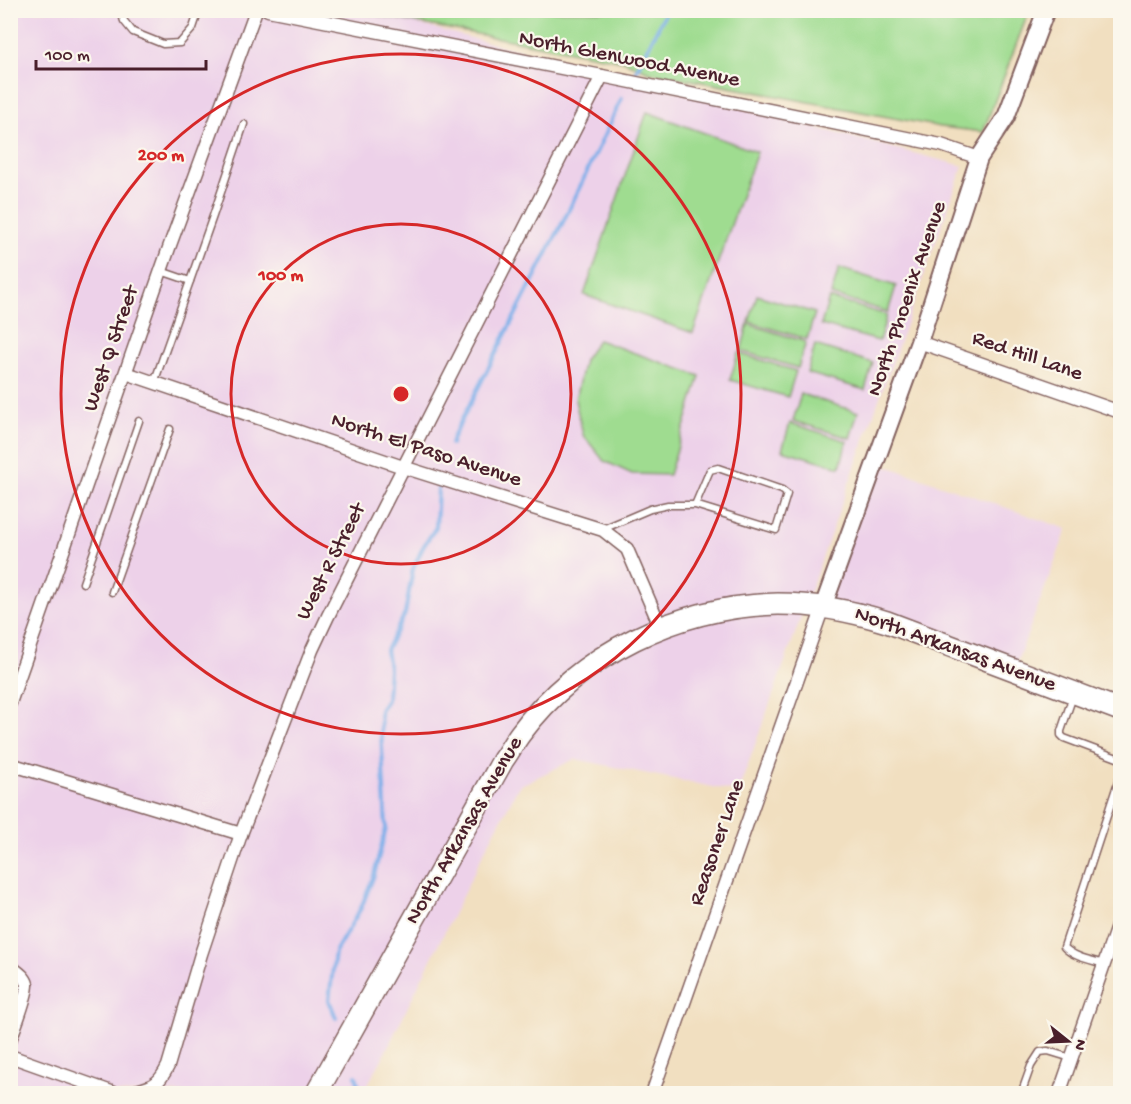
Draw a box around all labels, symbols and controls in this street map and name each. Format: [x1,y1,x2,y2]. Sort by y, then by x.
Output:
street label: North Glenwood Avenue [516,26,742,94]
scale bar [36,33,206,71]
text: 100 m [44,46,90,67]
text: 200 m [138,146,184,167]
street label: North Phoenix Avenue [862,197,954,400]
text: 100 m [258,266,304,287]
street label: West Q Street [78,281,146,415]
street label: Red Hill Lane [968,326,1086,388]
centre of rings [391,384,411,404]
street label: North El Paso Avenue [328,408,525,494]
street label: West R Street [291,497,373,625]
street label: North Arkansas Avenue [851,601,1060,699]
street label: North Arkansas Avenue [401,732,530,930]
street label: Reasoner Lane [684,776,752,909]
north arrow [1038,1011,1098,1071]
text: N [1068,1037,1090,1053]

